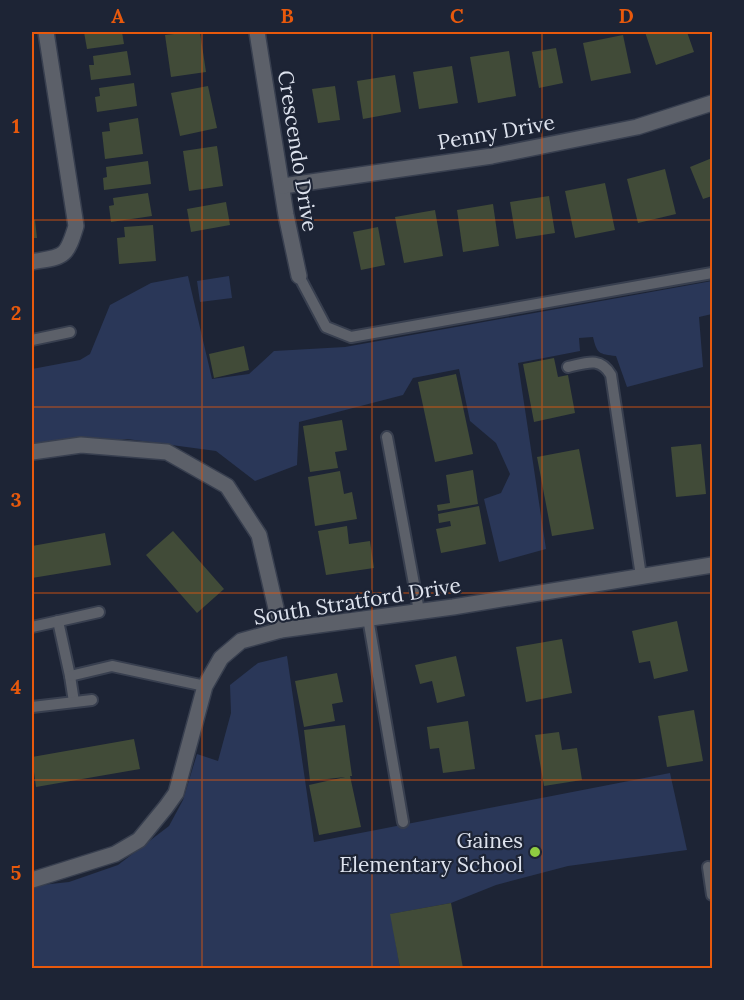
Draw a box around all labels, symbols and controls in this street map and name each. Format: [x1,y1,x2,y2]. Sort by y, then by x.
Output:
text: A [111,3,125,28]
text: B [280,3,294,28]
text: C [450,3,464,28]
text: D [618,3,634,28]
street label: Crescendo Drive [272,68,324,234]
street label: Penny Drive [435,108,557,156]
text: 1 [12,113,20,138]
text: 2 [11,300,21,325]
text: 3 [10,487,22,512]
street label: South Stratford Drive [251,571,463,631]
text: 4 [11,674,22,699]
place label: Gaines Elementary School [339,827,523,878]
marker: Gaines Elementary School [528,845,542,859]
text: 5 [11,860,22,885]

